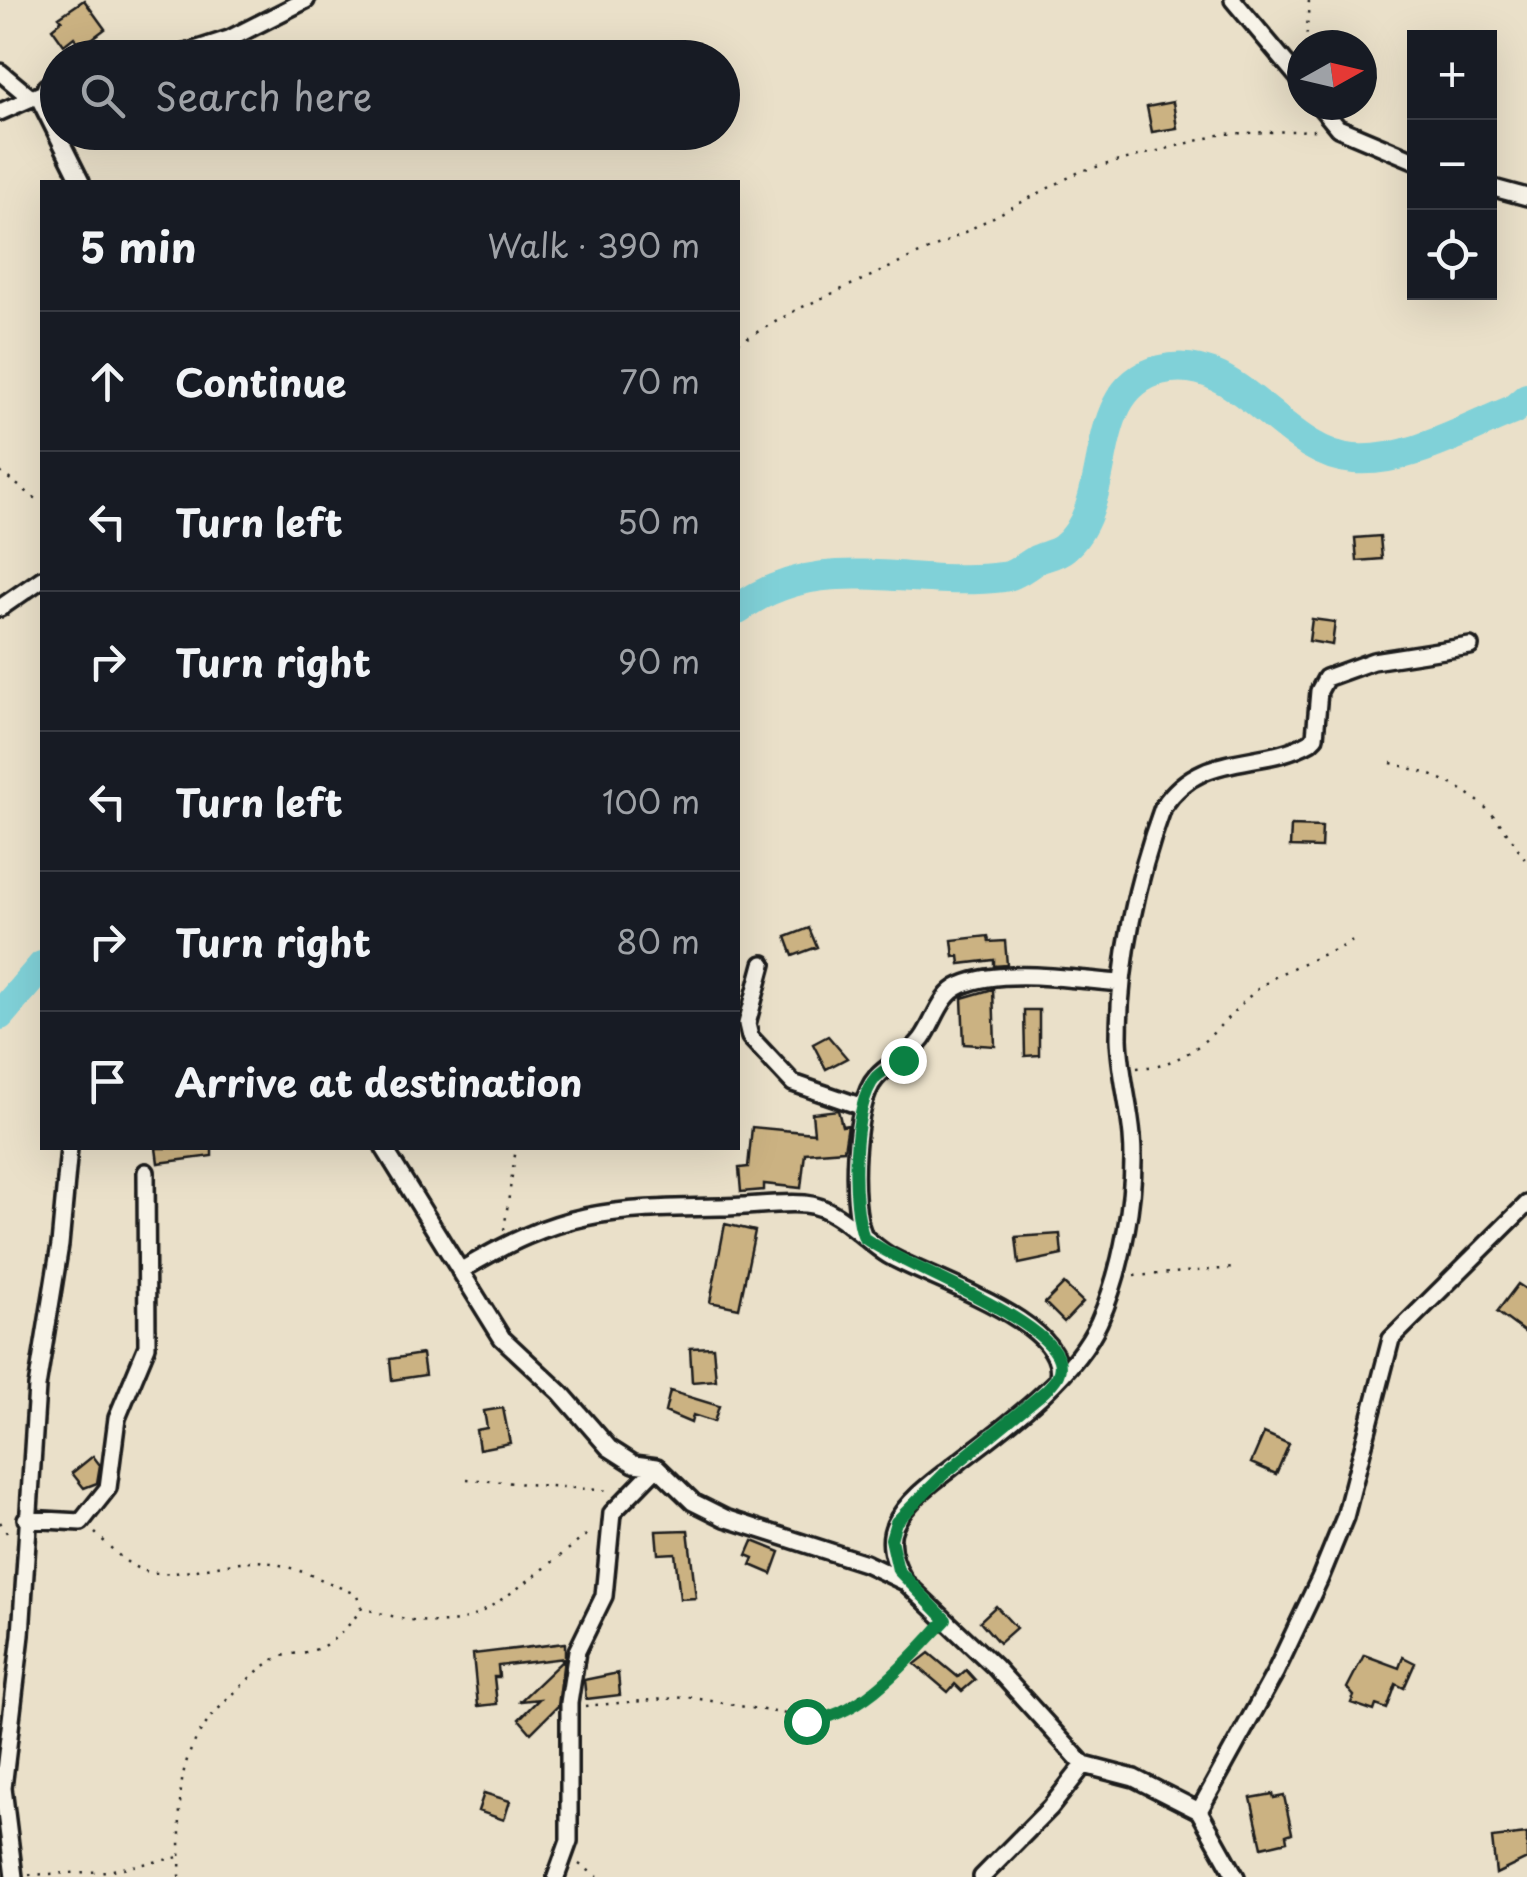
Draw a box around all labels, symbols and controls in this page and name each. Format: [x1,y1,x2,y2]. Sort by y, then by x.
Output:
north arrow [1287,30,1377,120]
map controls [1407,30,1497,300]
button: + [1407,30,1497,120]
search box [40,40,740,150]
text: Search here [155,67,372,124]
icon: search [75,68,130,123]
button: − [1407,120,1497,210]
button: locate [1407,210,1497,300]
text: 5 min [80,214,197,277]
text: Walk · 390 m [488,221,700,269]
text: Continue [175,353,346,410]
icon: ahead [80,354,135,409]
text: 70 m [620,357,700,405]
text: Turn left [175,493,343,550]
icon: left [80,494,135,549]
text: 50 m [617,497,700,545]
text: Turn right [175,633,371,690]
icon: right [80,634,135,689]
text: 90 m [618,637,700,685]
text: Turn left [175,773,343,830]
icon: left [80,774,135,829]
text: 100 m [602,777,700,825]
text: Turn right [175,913,371,970]
icon: right [80,914,135,969]
text: 80 m [616,917,700,965]
route end [881,1038,927,1084]
text: Arrive at destination [175,1053,583,1110]
icon: arrive [80,1054,135,1109]
route start [784,1699,830,1745]

